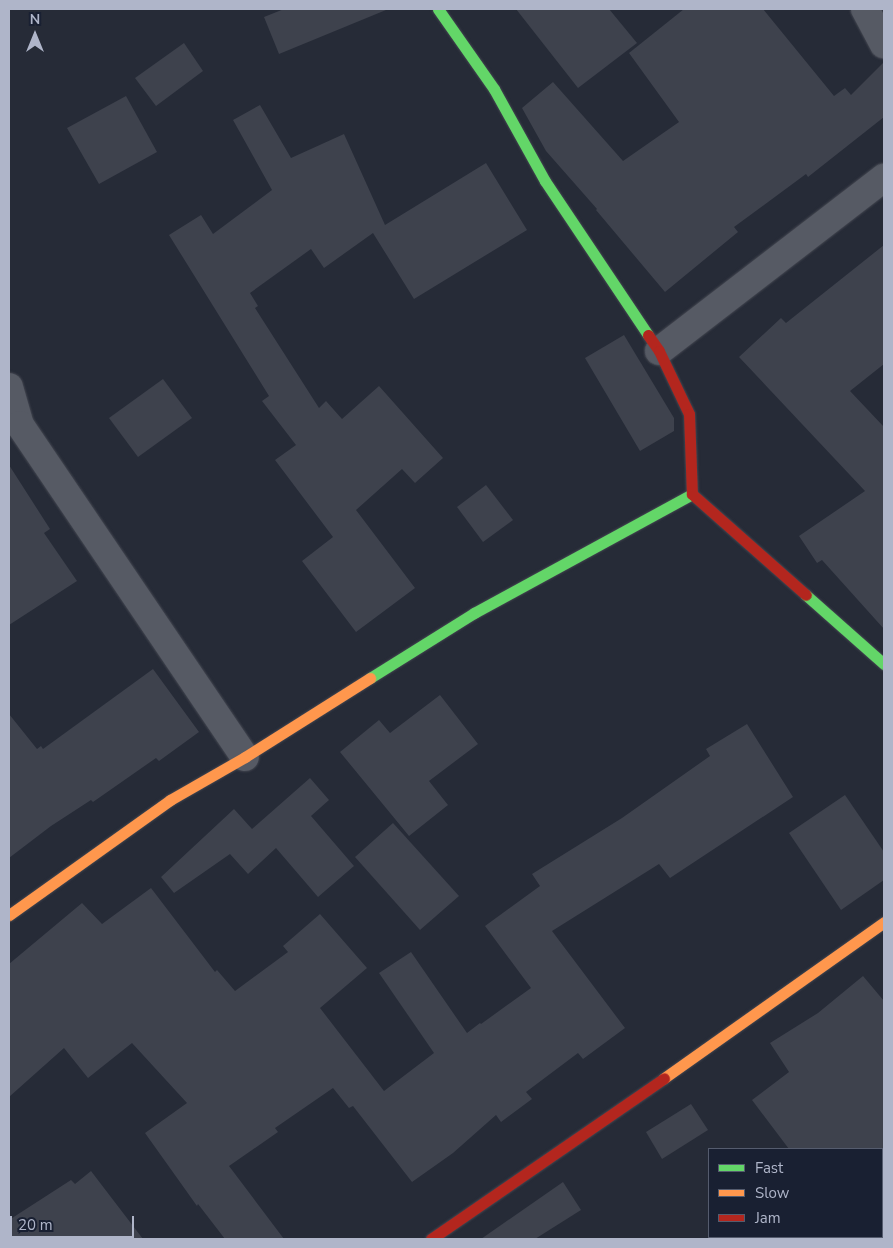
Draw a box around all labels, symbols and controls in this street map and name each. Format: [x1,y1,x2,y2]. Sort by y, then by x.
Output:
north arrow [10,10,60,60]
text: N [30,10,40,29]
legend [708,1148,883,1238]
text: Fast [755,1158,783,1178]
text: Slow [755,1183,789,1203]
scale bar [12,1206,136,1238]
text: Jam [755,1208,781,1228]
text: 20 m [18,1215,53,1235]

